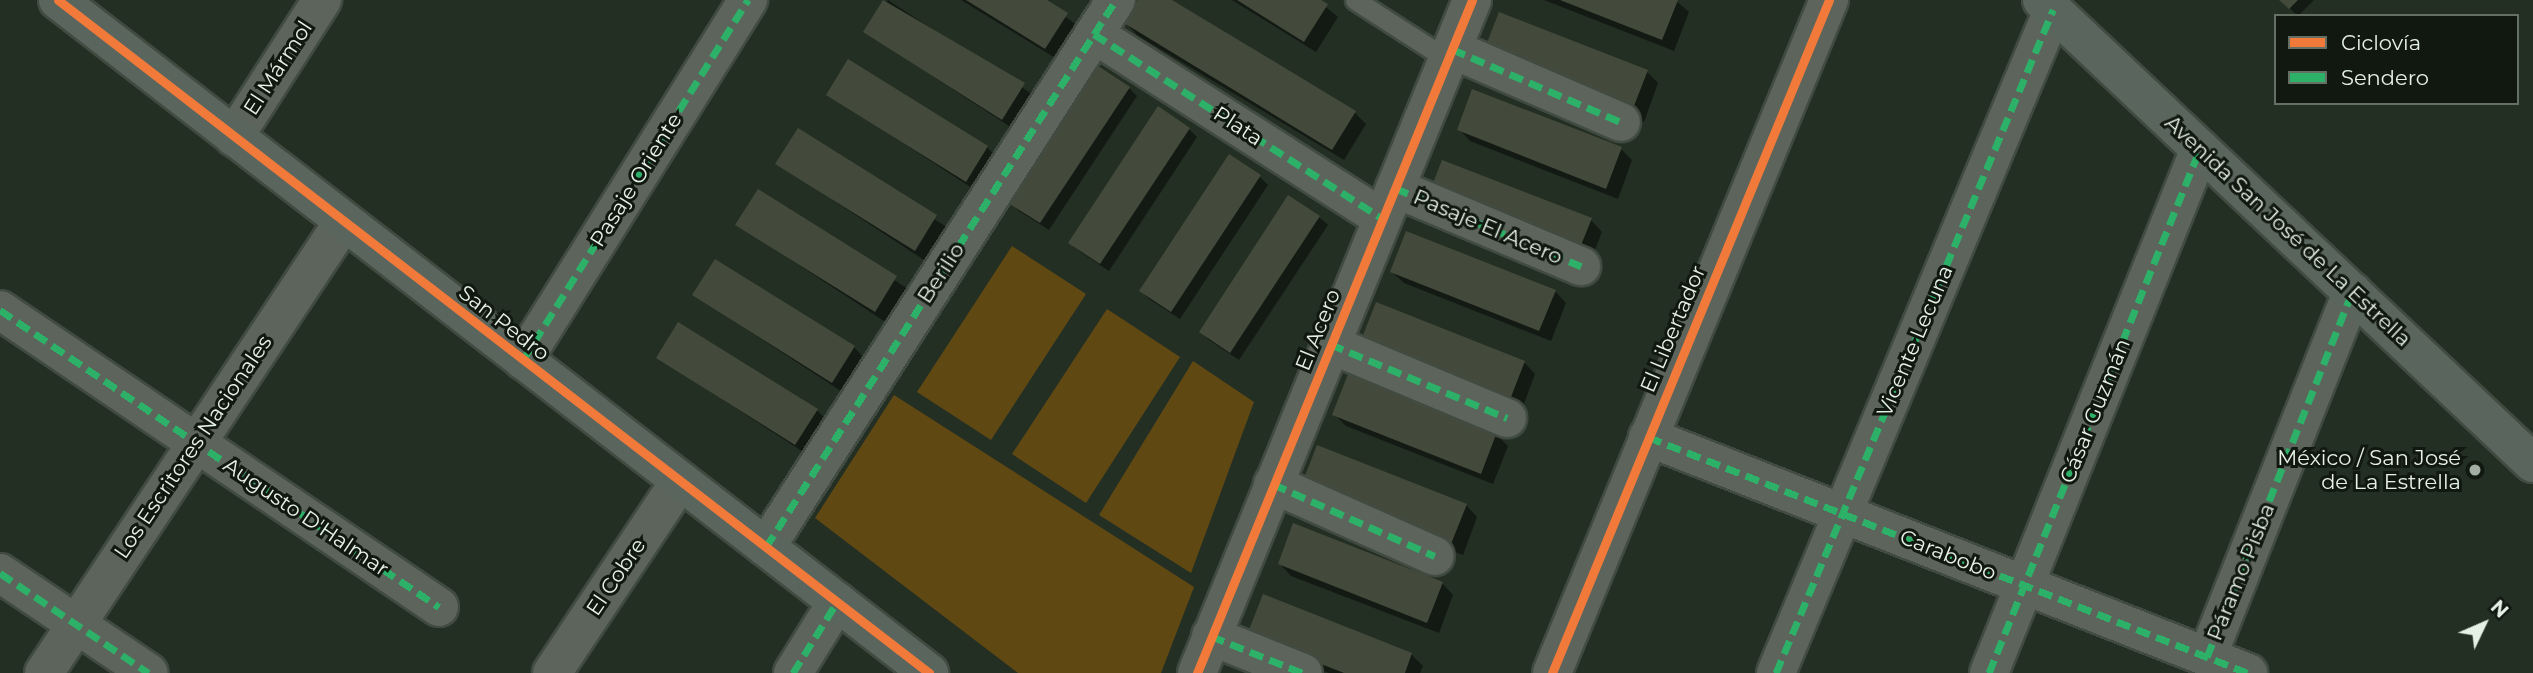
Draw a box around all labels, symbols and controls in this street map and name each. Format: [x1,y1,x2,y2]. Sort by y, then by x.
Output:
legend [2274,14,2519,105]
street label: El Mármol [238,16,318,120]
text: Ciclovía [2341,30,2421,55]
text: Sendero [2341,65,2429,90]
street label: Plata [1209,101,1267,151]
street label: Pasaje Oriente [585,108,687,252]
street label: Avenida San José de La Estrella [2160,110,2416,352]
street label: Pasaje El Acero [1410,184,1566,270]
street label: Berilio [912,238,970,308]
street label: Vicente Lecuna [1872,261,1958,421]
street label: El Libertador [1635,262,1711,396]
street label: San Pedro [454,280,554,366]
street label: El Acero [1290,286,1346,374]
street label: Los Escritores Nacionales [109,331,277,563]
street label: Cásar Guzmán [2055,335,2135,487]
place label: México / San José de La Estrella [2277,445,2461,495]
street label: Augusto D'Halmar [219,452,393,582]
marker: México / San José de La Estrella [2467,462,2483,478]
street label: Páramo Pisba [2202,500,2280,644]
street label: Carabobo [1896,524,2000,586]
street label: El Cobre [581,534,651,620]
north arrow [2449,589,2519,659]
text: N [2486,596,2513,623]

